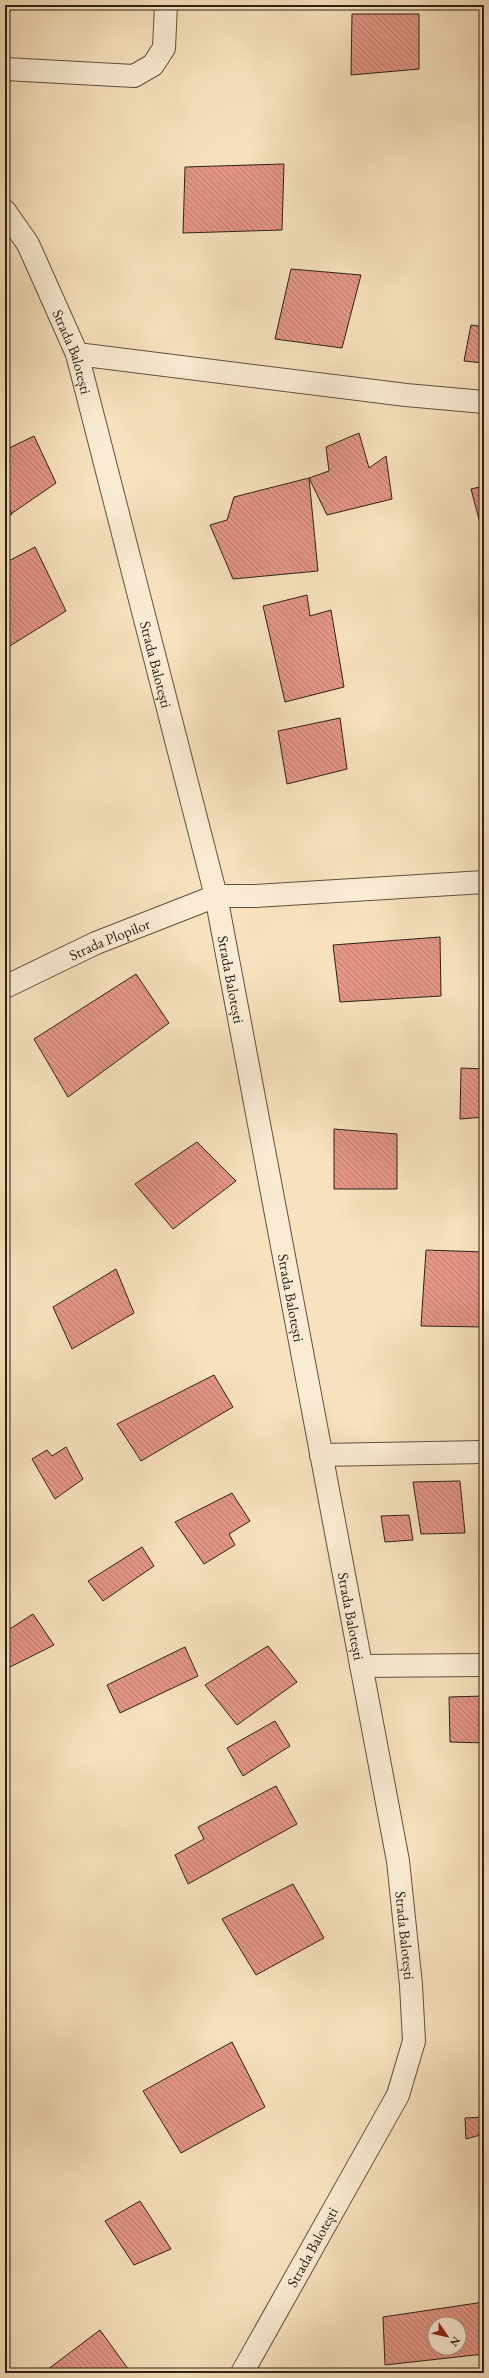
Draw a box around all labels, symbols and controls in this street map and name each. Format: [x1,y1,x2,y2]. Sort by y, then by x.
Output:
street label: Strada Balotești [49,306,96,396]
street label: Strada Balotești [136,619,177,710]
street label: Strada Plopilor [66,913,153,964]
street label: Strada Balotești [214,934,249,1025]
street label: Strada Balotești [274,1252,309,1344]
street label: Strada Balotești [334,1571,369,1662]
street label: Strada Balotești [392,1890,420,1981]
street label: Strada Balotești [282,2203,342,2290]
north arrow [427,2316,467,2356]
text: N [447,2334,464,2349]

